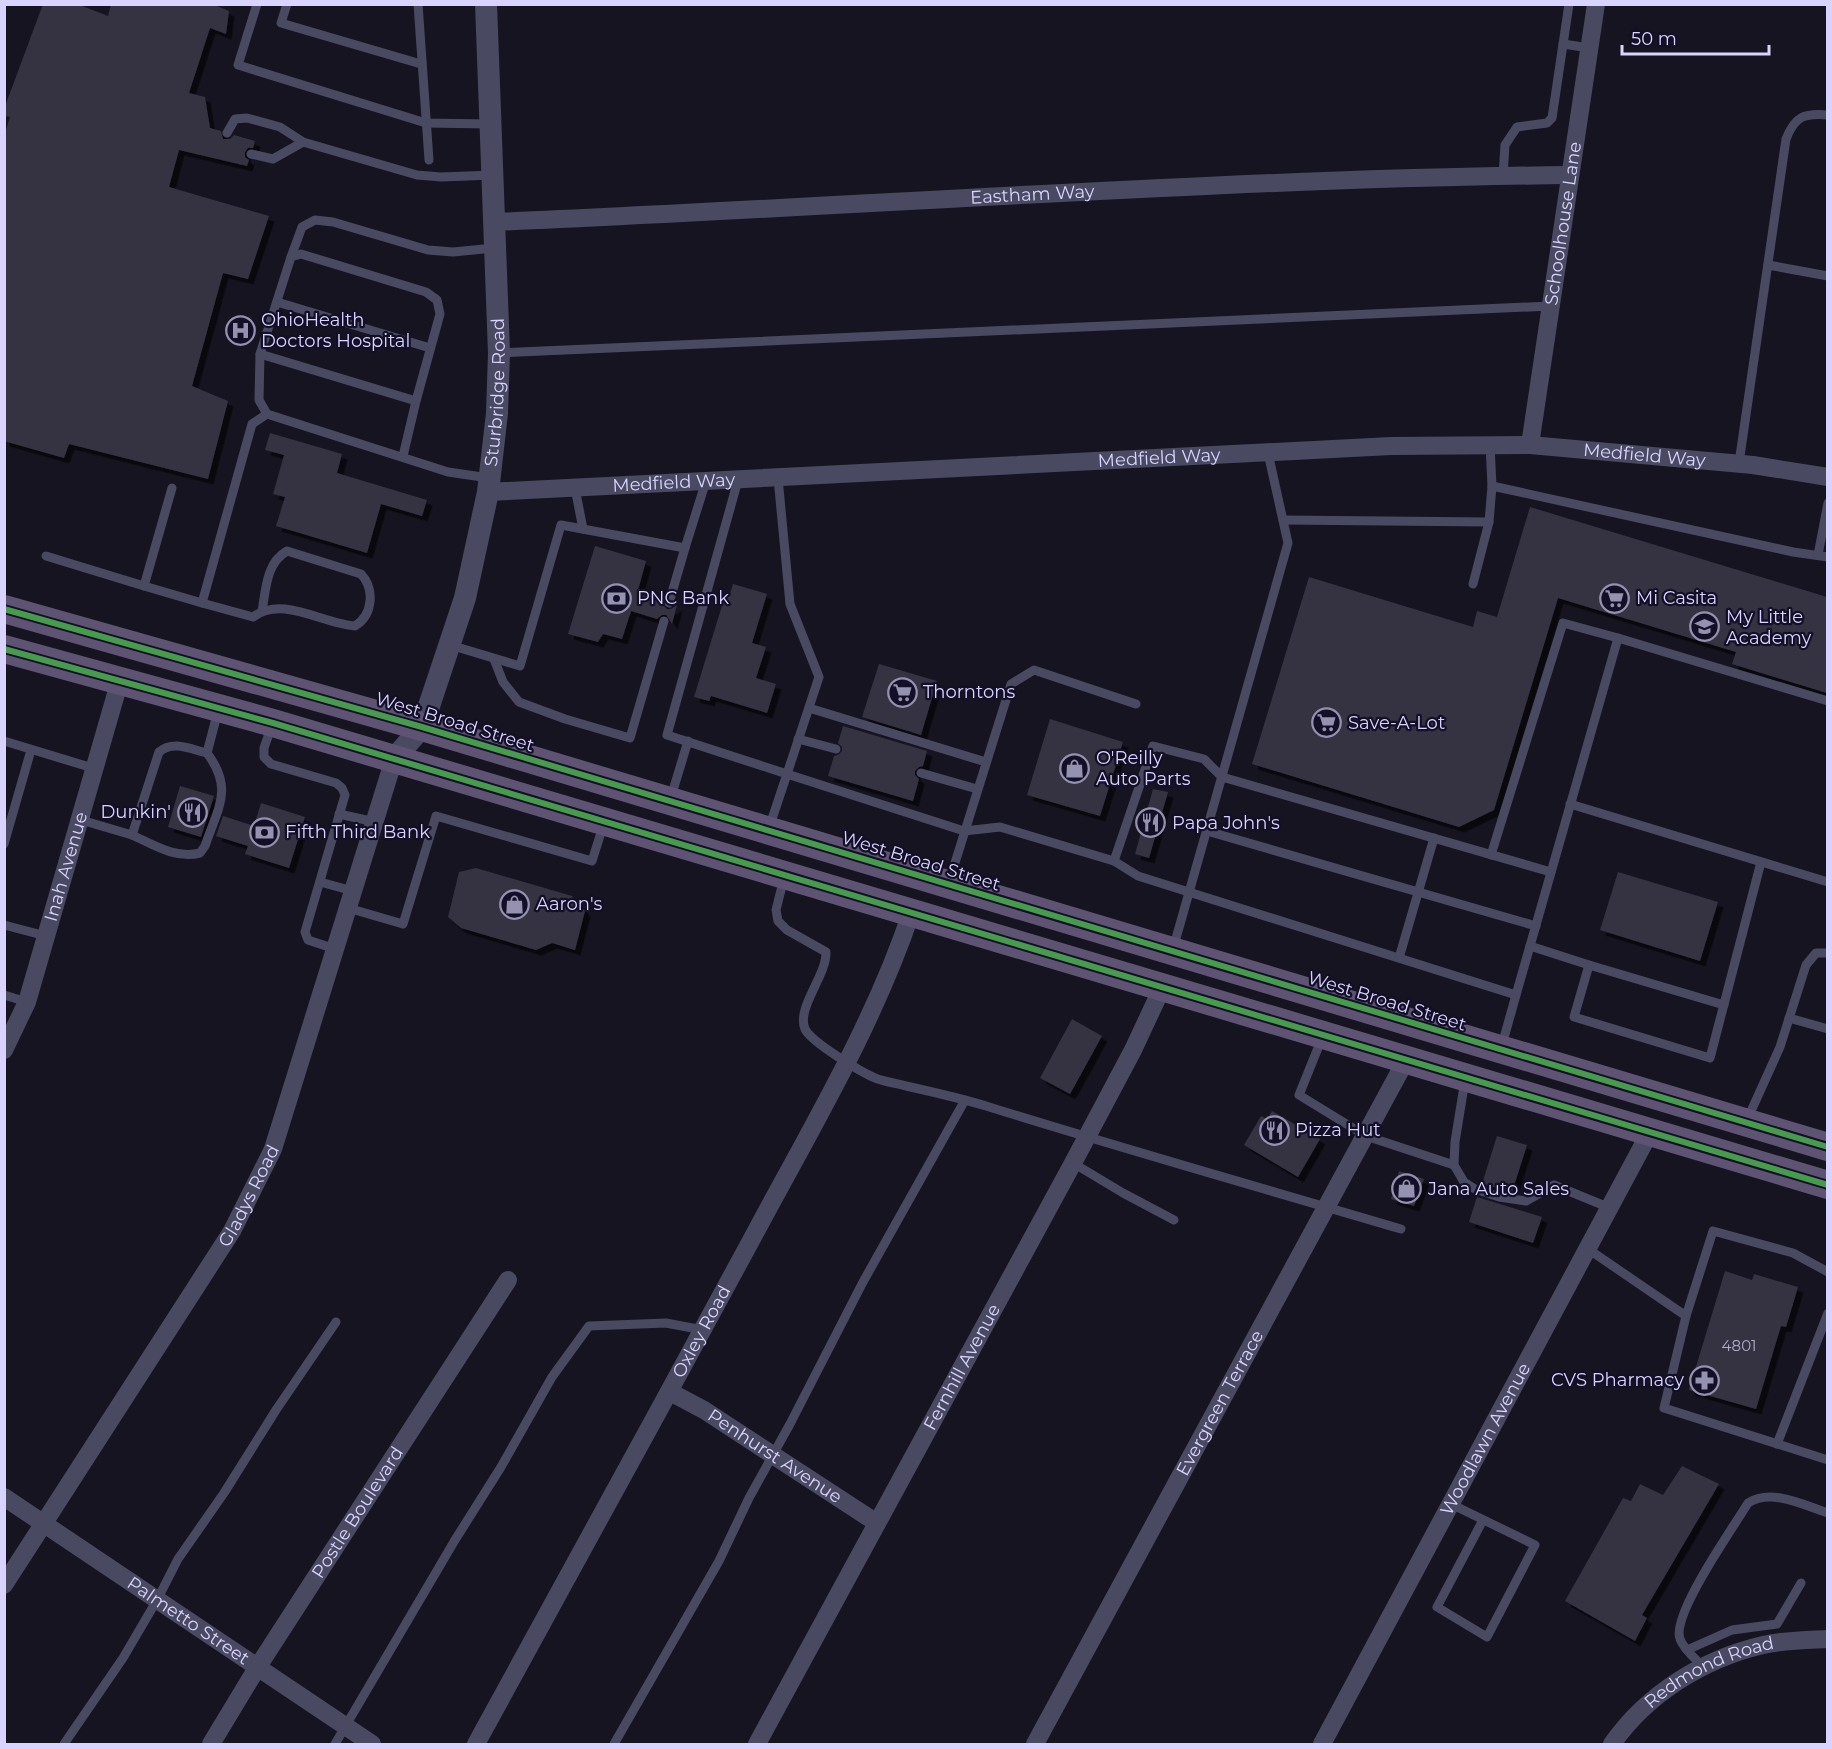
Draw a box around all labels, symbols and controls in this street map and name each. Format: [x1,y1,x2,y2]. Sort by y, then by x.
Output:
scale bar [1622,18,1769,56]
text: 50 m [1631,28,1677,50]
street label: Schoolhouse Lane [1540,140,1586,307]
street label: Eastham Way [970,180,1095,209]
place label: OhioHealth Doctors Hospital [261,309,410,352]
hospital icon: OhioHealth Doctors Hospital [224,314,256,346]
street label: Sturbridge Road [480,318,510,468]
street label: Medfield Way [1582,439,1707,472]
street label: Medfield Way [1097,444,1221,472]
street label: Medfield Way [612,468,736,497]
bank icon: PNC Bank [600,582,632,614]
supermarket icon: Mi Casita [1599,582,1631,614]
place label: PNC Bank [637,587,729,609]
place label: Mi Casita [1636,587,1717,609]
place label: My Little Academy [1726,606,1811,649]
school or university icon: My Little Academy [1689,611,1721,643]
supermarket icon: Thorntons [886,676,918,708]
place label: Thorntons [923,681,1015,703]
street label: West Broad Street [373,687,537,757]
supermarket icon: Save-A-Lot [1311,707,1343,739]
place label: Save-A-Lot [1348,712,1445,734]
place label: O'Reilly Auto Parts [1096,747,1191,790]
shop icon: O'Reilly Auto Parts [1059,752,1091,784]
restaurant icon: Dunkin' [176,796,208,828]
place label: Dunkin' [100,801,171,823]
restaurant icon: Papa John's [1135,807,1167,839]
street label: Inah Avenue [40,809,92,924]
place label: Papa John's [1172,812,1280,834]
bank icon: Fifth Third Bank [248,816,280,848]
place label: Fifth Third Bank [285,821,430,843]
street label: West Broad Street [839,826,1003,896]
shop icon: Aaron's [499,888,531,920]
place label: Aaron's [536,893,603,915]
street label: West Broad Street [1305,966,1469,1036]
restaurant icon: Pizza Hut [1258,1114,1290,1146]
place label: Pizza Hut [1295,1119,1381,1141]
street label: Gladys Road [214,1141,284,1251]
shop icon: Jana Auto Sales [1391,1173,1423,1205]
place label: Jana Auto Sales [1427,1178,1569,1200]
street label: Oxley Road [668,1282,736,1382]
street label: Fernhill Avenue [919,1300,1005,1434]
street label: Evergreen Terrace [1172,1326,1268,1480]
house number: 4801 [1722,1336,1756,1355]
street label: Woodlawn Avenue [1436,1359,1535,1519]
pharmacy icon: CVS Pharmacy [1689,1364,1721,1396]
place label: CVS Pharmacy [1551,1369,1684,1391]
street label: Penhurst Avenue [703,1404,846,1508]
street label: Postle Boulevard [307,1443,408,1582]
street label: Palmetto Street [123,1572,254,1670]
street label: Redmond Road [1640,1632,1776,1713]

